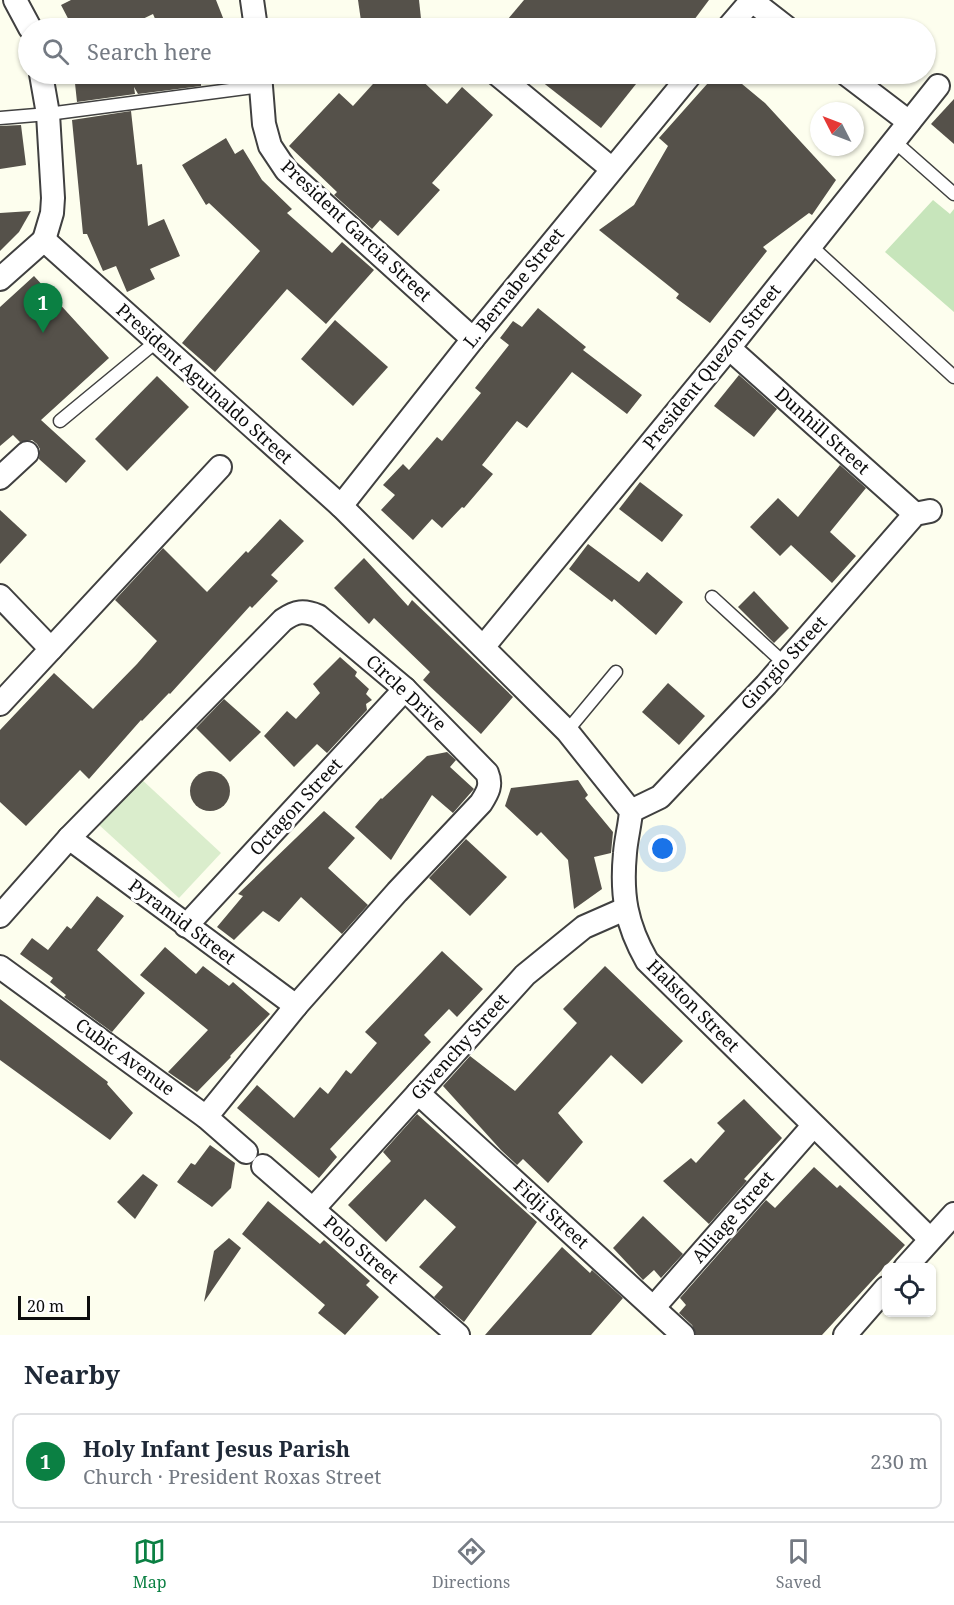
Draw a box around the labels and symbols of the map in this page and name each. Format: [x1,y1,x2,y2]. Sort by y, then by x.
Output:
north arrow [810,102,864,156]
street label: President Garcia Street [276,154,437,306]
street label: L. Bernabe Street [457,222,569,352]
street label: President Quezon Street [637,279,786,454]
pin: 1 [24,284,63,333]
street label: President Aguinaldo Street [112,298,298,469]
street label: Dunhill Street [770,381,875,479]
street label: Giorgio Street [735,610,832,714]
street label: Circle Drive [361,649,452,736]
street label: Octagon Street [244,752,347,860]
your location [648,834,677,863]
street label: Pyramid Street [124,873,241,969]
street label: Halston Street [642,954,745,1057]
street label: Givenchy Street [405,988,513,1105]
street label: Cubic Avenue [71,1012,180,1100]
street label: Alliage Street [686,1165,779,1267]
street label: Fidji Street [509,1173,594,1253]
street label: Polo Street [319,1210,404,1289]
scale bar [18,1293,90,1320]

